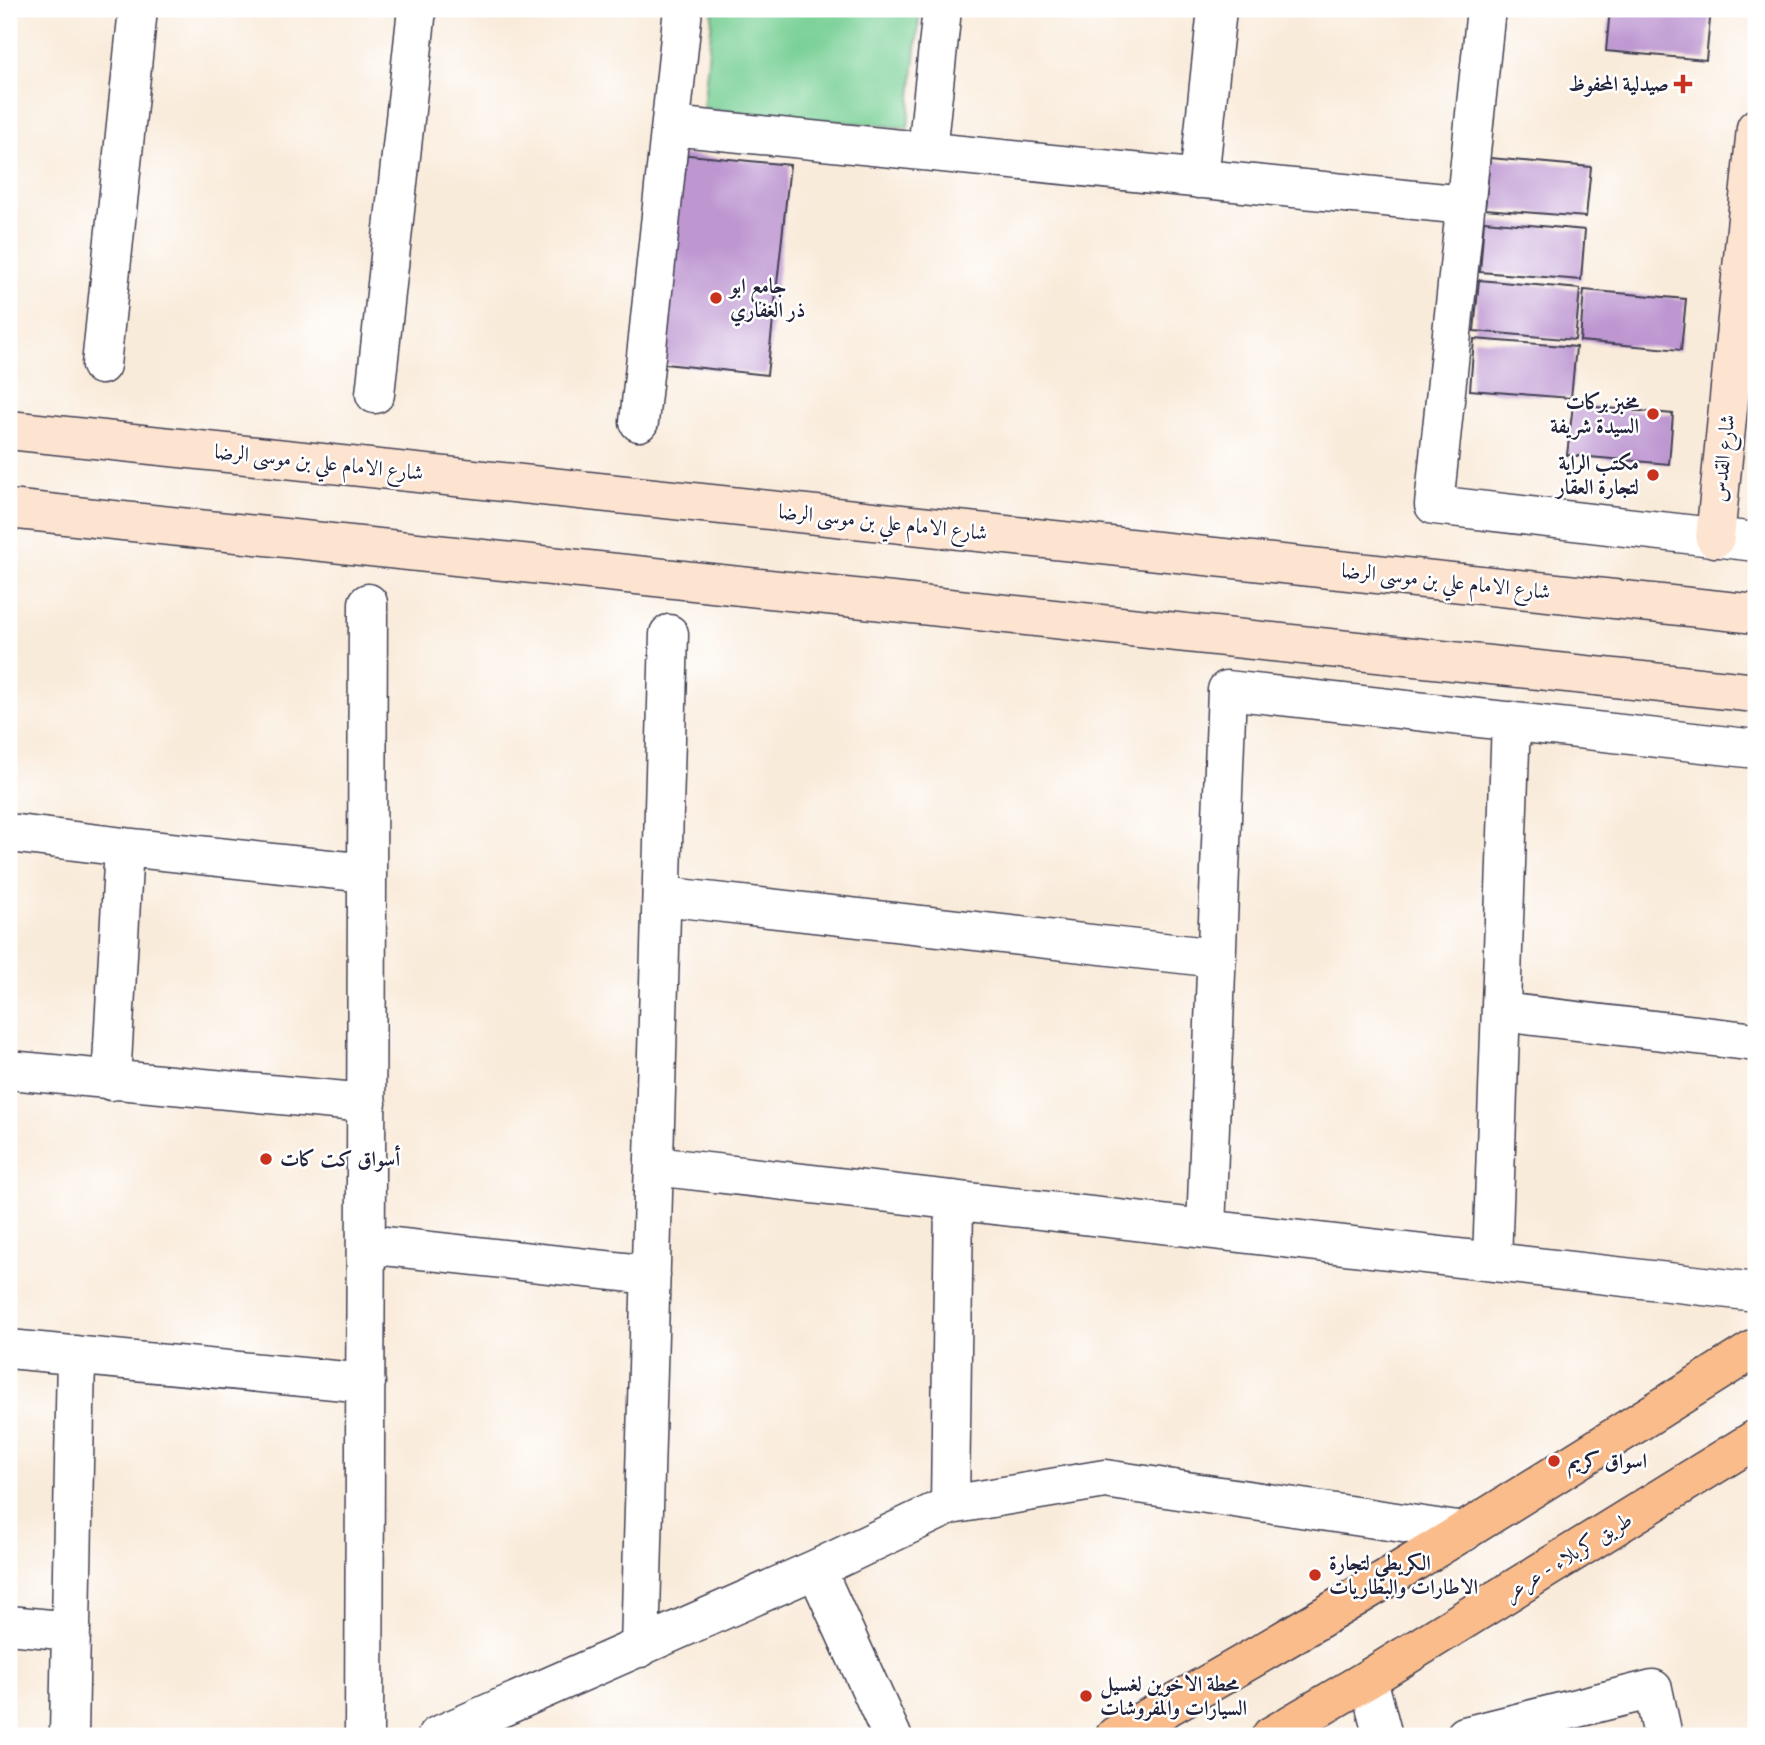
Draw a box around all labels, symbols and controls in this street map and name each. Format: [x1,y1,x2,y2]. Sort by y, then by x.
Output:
place label: صيدلية المحفوظ [1568,71,1669,97]
marker: صيدلية المحفوظ [1675,76,1691,92]
place label: جامع ابو ذر الغفاري [728,273,805,327]
marker: جامع ابو ذر الغفاري [708,290,724,306]
place label: مخبز بركات السيدة شريفة [1550,389,1640,440]
marker: مخبز بركات السيدة شريفة [1645,406,1661,422]
street label: شارع القدس [1705,413,1745,504]
street label: شارع الامام علي بن موسى الرضا [212,438,425,493]
place label: مكتب الراية لتجارة العقار [1554,450,1639,500]
marker: مكتب الراية لتجارة العقار [1645,467,1661,483]
street label: شارع الامام علي بن موسى الرضا [776,498,989,553]
street label: شارع الامام علي بن موسى الرضا [1339,557,1552,612]
place label: أسواق كت كات [280,1145,400,1172]
marker: أسواق كت كات [258,1151,274,1167]
place label: اسواق كريم [1568,1448,1647,1479]
marker: اسواق كريم [1546,1453,1562,1469]
street label: طريق كربلاء - عرعر [1499,1506,1638,1608]
place label: الكريطي لتجارة الاطارات والبطاريات [1329,1550,1478,1600]
marker: الكريطي لتجارة الاطارات والبطاريات [1307,1567,1323,1583]
place label: محطة الاخوين لغسيل السيارات والمفروشات [1100,1671,1247,1722]
marker: محطة الاخوين لغسيل السيارات والمفروشات [1078,1688,1094,1704]

